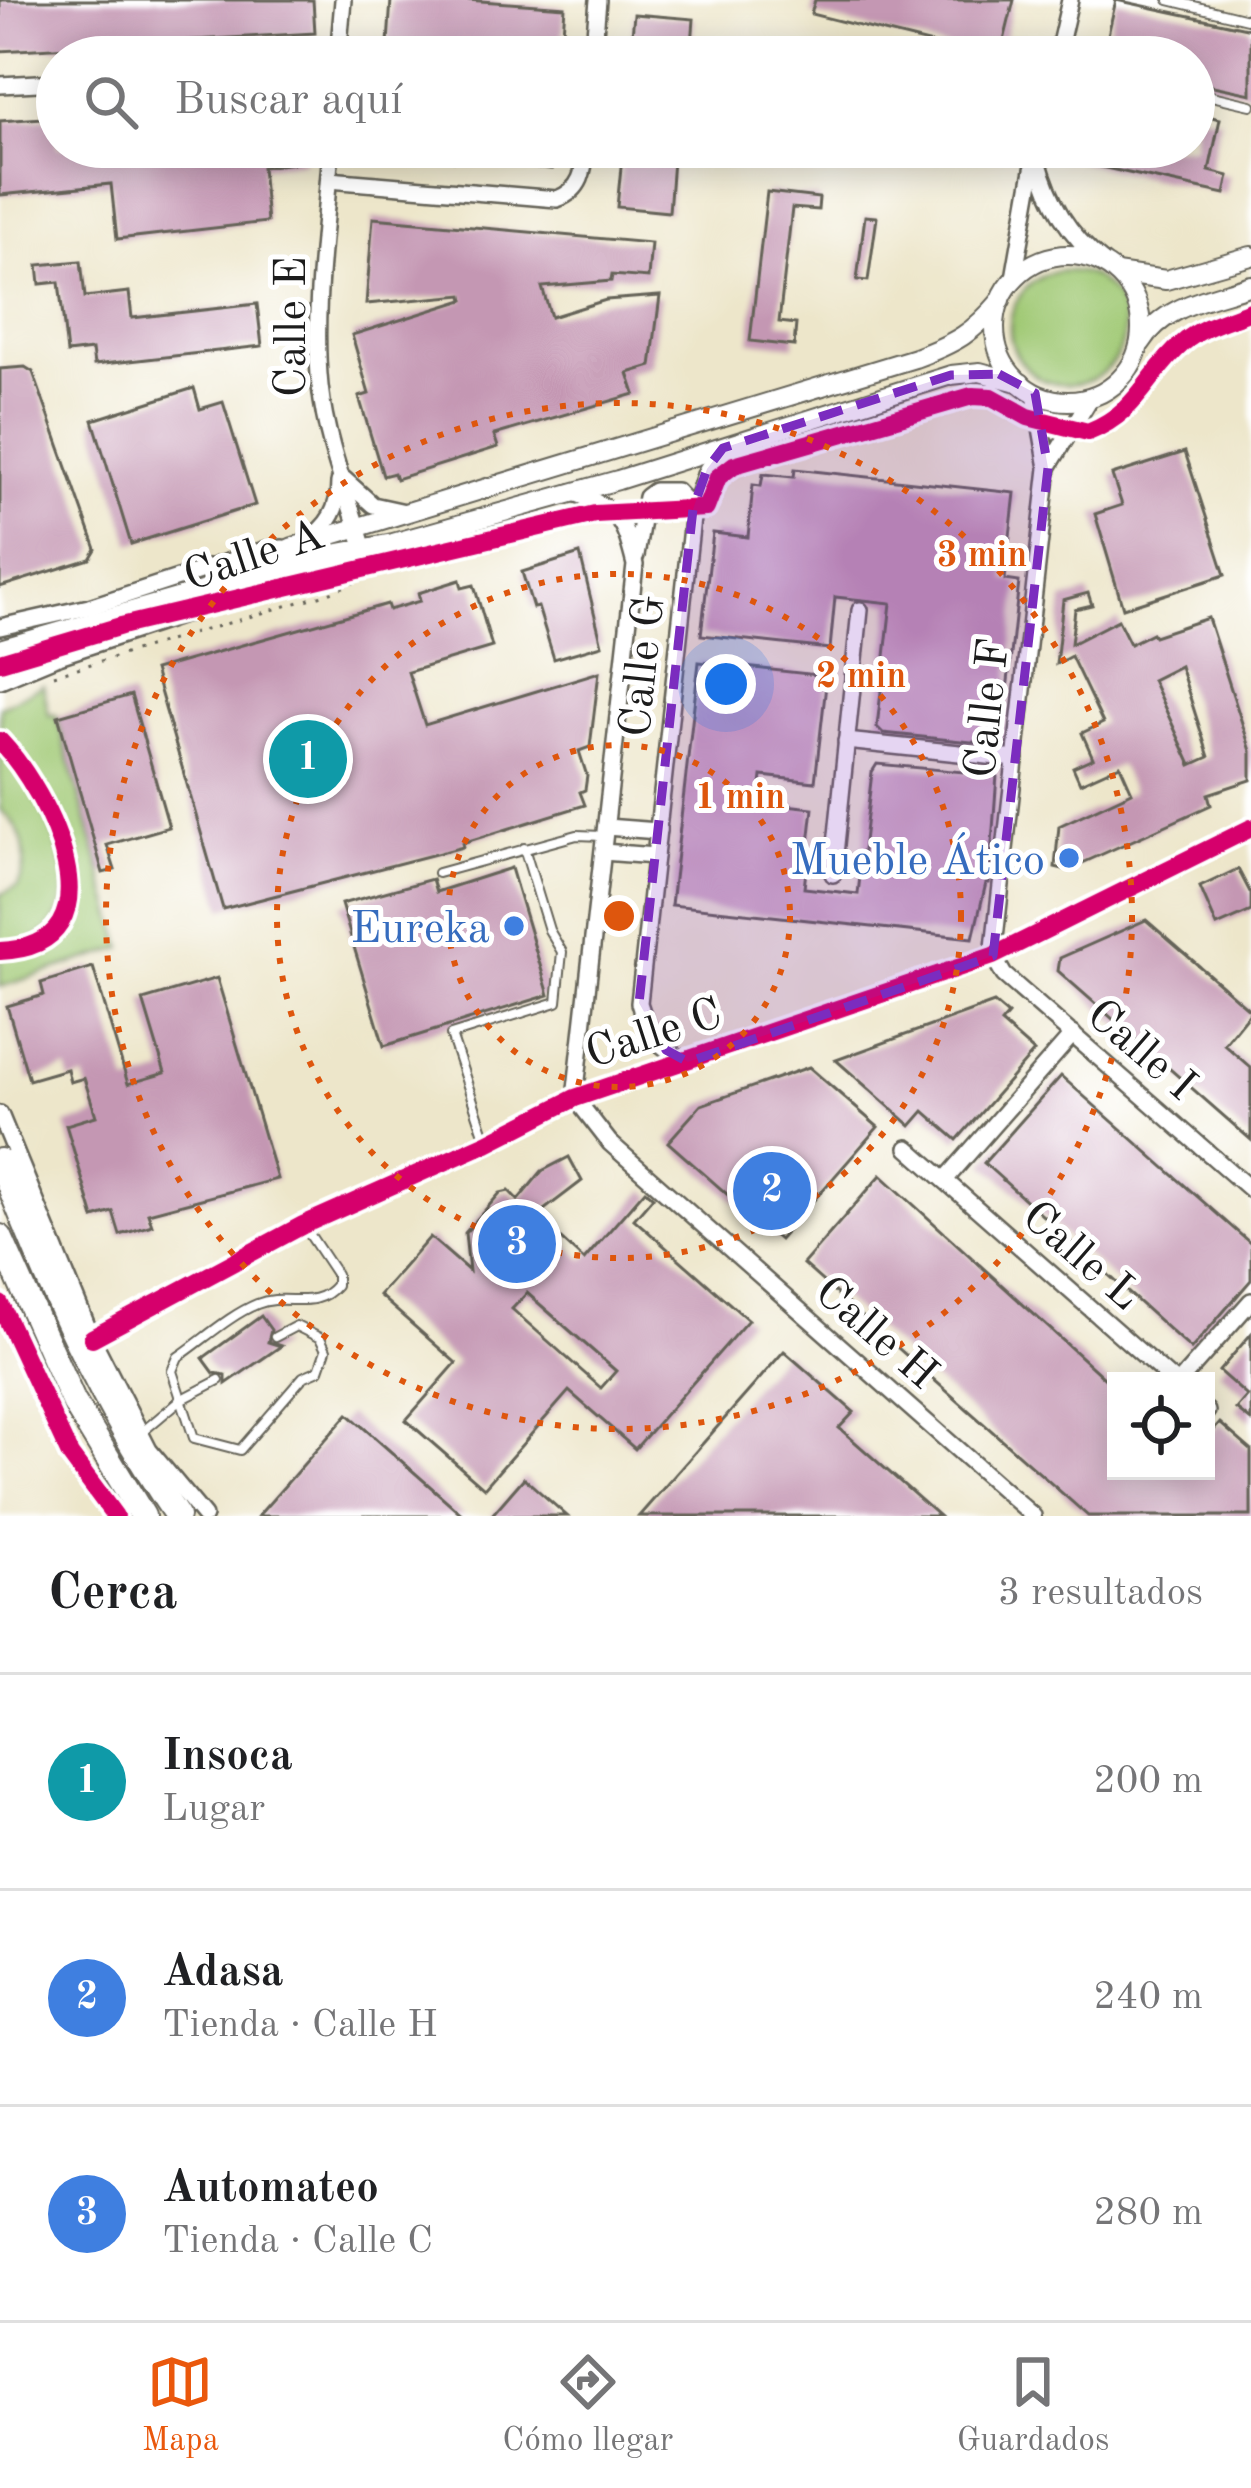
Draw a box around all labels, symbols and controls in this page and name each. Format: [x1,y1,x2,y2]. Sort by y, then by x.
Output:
search box [36,36,1215,168]
icon: search [78,69,144,135]
text: Buscar aquí [174,79,403,124]
street label: Calle E [271,256,316,398]
street label: Calle A [179,514,330,601]
text: 3 min [937,539,1027,575]
street label: Calle G [615,593,674,740]
street label: Calle F [960,636,1019,781]
your location [696,654,756,714]
text: 2 min [816,660,906,696]
pin: 1 [269,714,347,804]
text: 1 min [695,781,785,817]
place label: Mueble Ático [790,832,1045,885]
marker: Mueble Ático [1056,845,1082,871]
centre of rings [598,895,640,937]
place label: Eureka [350,908,490,953]
marker: Eureka [501,913,527,939]
street label: Calle C [581,992,728,1078]
street label: Calle I [1077,993,1203,1110]
pin: 2 [733,1146,811,1236]
street label: Calle L [1012,1194,1148,1320]
pin: 3 [478,1199,556,1289]
street label: Calle H [805,1270,945,1399]
map controls [1107,1372,1215,1480]
button: locate [1107,1372,1215,1480]
text: Cerca [48,1569,178,1620]
text: 3 resultados [998,1574,1203,1613]
text: Insoca [162,1735,293,1780]
text: 1 [76,1762,98,1801]
text: 200 m [1093,1762,1203,1801]
text: Lugar [162,1790,265,1829]
text: Adasa [162,1951,284,1996]
text: 2 [76,1978,98,2017]
text: 240 m [1093,1978,1203,2017]
text: Tienda · Calle H [162,2006,438,2045]
text: Automateo [162,2167,379,2212]
text: 3 [76,2194,98,2233]
text: 280 m [1093,2194,1203,2233]
text: Tienda · Calle C [162,2222,433,2261]
tab: Mapa [142,2349,219,2462]
tab: Cómo llegar [502,2349,673,2462]
tab: Guardados [957,2349,1109,2462]

